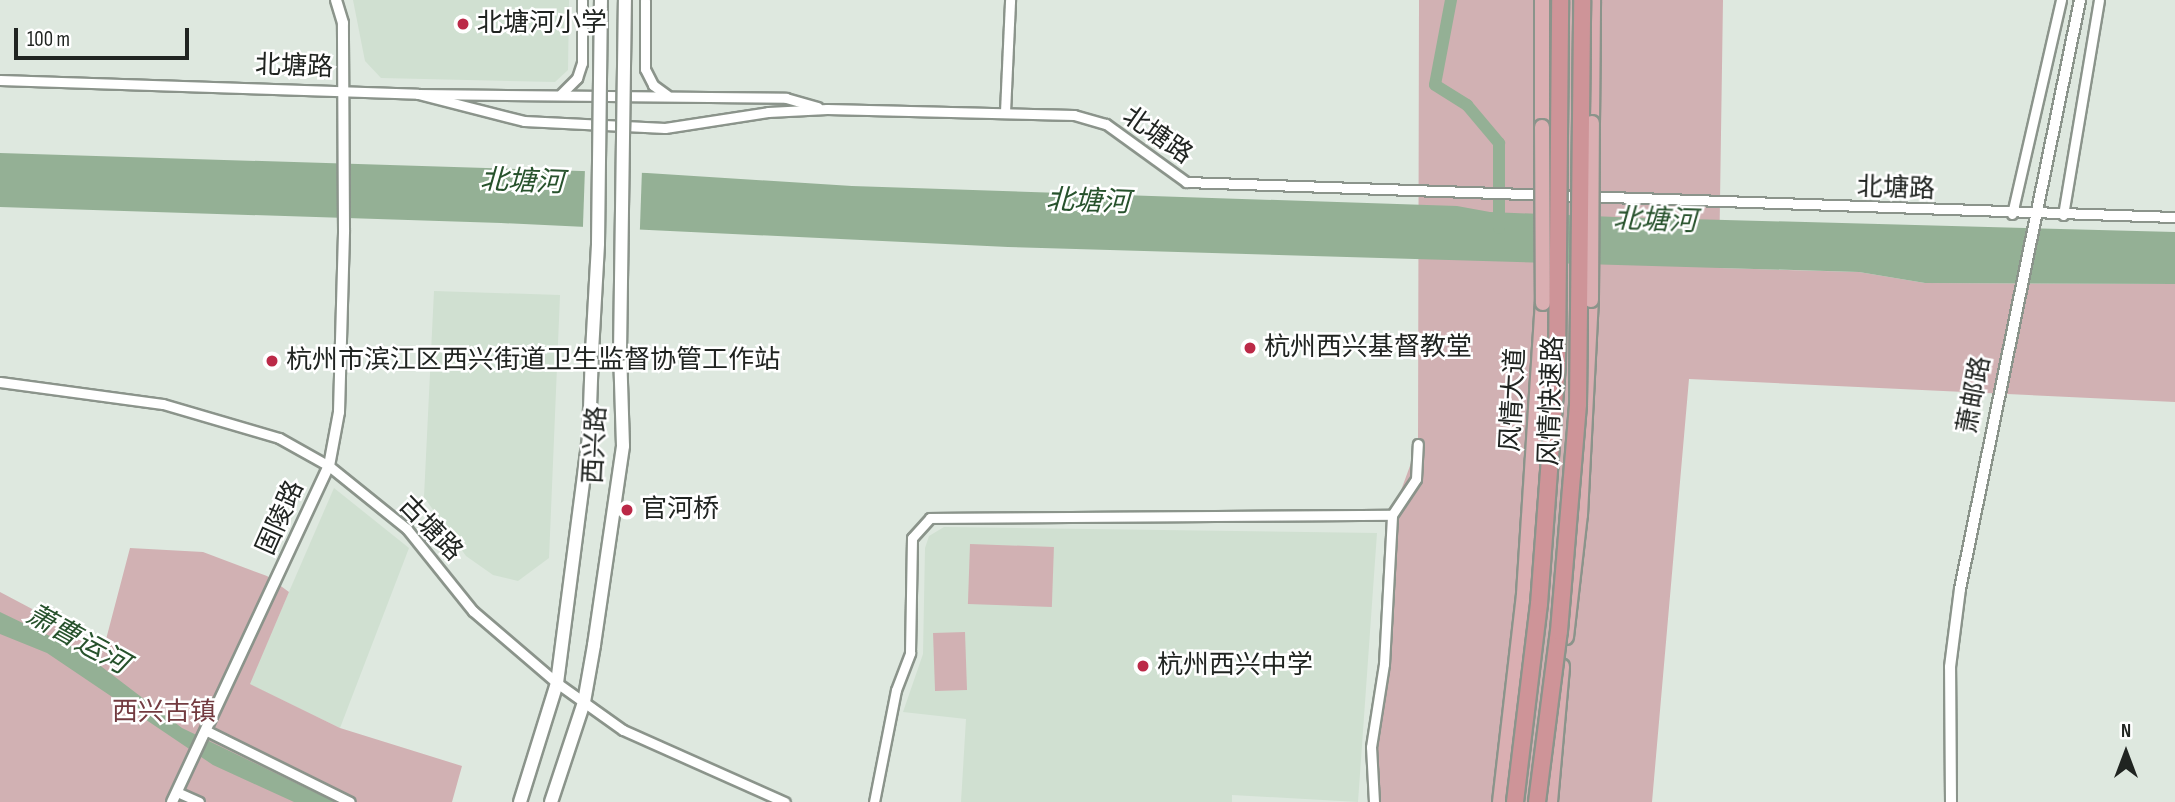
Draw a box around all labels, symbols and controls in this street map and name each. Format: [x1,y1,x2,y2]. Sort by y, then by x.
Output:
place label: 北塘河小学 [477,8,607,40]
scale bar [18,14,192,58]
marker: 北塘河小学 [455,16,471,32]
text: 100 m [27,27,70,52]
street label: 北塘路 [254,50,334,84]
street label: 北塘路 [1116,101,1198,171]
water label: 北塘河 [479,164,565,200]
street label: 北塘路 [1856,172,1936,206]
water label: 北塘河 [1045,184,1131,220]
water label: 北塘河 [1612,203,1698,239]
place label: 杭州西兴基督教堂 [1264,332,1472,364]
street label: 风情快速路 [1534,335,1570,467]
marker: 杭州西兴基督教堂 [1242,340,1258,356]
place label: 杭州市滨江区西兴街道卫生监督协管工作站 [286,345,780,377]
street label: 风情大道 [1496,347,1532,453]
marker: 杭州市滨江区西兴街道卫生监督协管工作站 [264,353,280,369]
street label: 萧邮路 [1952,354,1998,436]
street label: 西兴路 [578,405,614,485]
street label: 固陵路 [251,476,311,560]
street label: 古塘路 [392,490,468,568]
place label: 官河桥 [641,494,719,526]
marker: 官河桥 [619,502,635,518]
water label: 萧曹运河 [20,598,134,682]
place label: 杭州西兴中学 [1157,650,1313,682]
marker: 杭州西兴中学 [1135,658,1151,674]
park label: 西兴古镇 [112,697,216,729]
north arrow [2091,718,2161,788]
text: N [2121,720,2131,743]

